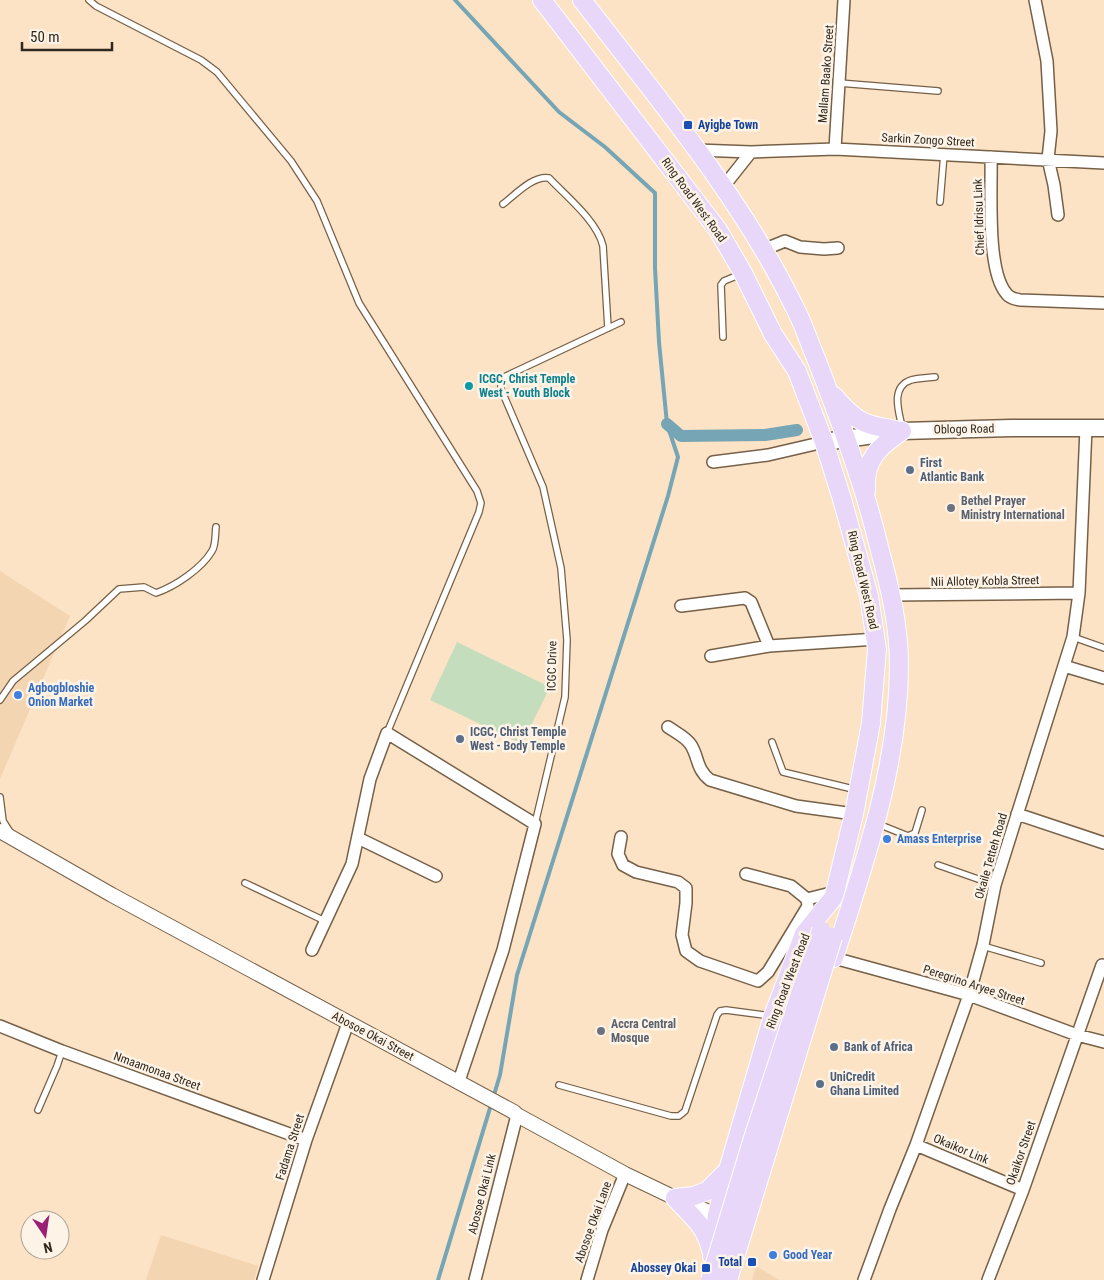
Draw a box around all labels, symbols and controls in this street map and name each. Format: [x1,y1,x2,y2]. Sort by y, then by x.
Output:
scale bar [22,20,112,52]
street label: Mallam Baako Street [816,24,836,123]
text: 50 m [30,28,60,46]
place label: Ayigbe Town [698,118,758,132]
marker: Ayigbe Town [682,119,694,131]
street label: Sarkin Zongo Street [881,131,975,149]
street label: Ring Road West Road [659,155,729,245]
street label: Chief Idrisu Link [971,178,987,256]
place label: ICGC, Christ Temple West - Youth Block [479,372,576,400]
marker: ICGC, Christ Temple West - Youth Block [463,380,475,392]
street label: Oblogo Road [934,421,995,437]
place label: First Atlantic Bank [920,456,985,484]
marker: First Atlantic Bank [904,464,916,476]
place label: Bethel Prayer Ministry International [961,494,1065,522]
marker: Bethel Prayer Ministry International [945,502,957,514]
street label: Ring Road West Road [845,529,881,631]
street label: Nii Allotey Kobla Street [931,573,1040,589]
street label: ICGC Drive [545,640,559,691]
place label: Agbogbloshie Onion Market [28,681,94,709]
marker: Agbogbloshie Onion Market [12,689,24,701]
place label: ICGC, Christ Temple West - Body Temple [470,725,567,753]
marker: ICGC, Christ Temple West - Body Temple [454,733,466,745]
street label: Okaile Tetteh Road [972,811,1010,901]
place label: Amass Enterprise [897,832,982,846]
marker: Amass Enterprise [881,833,893,845]
street label: Ring Road West Road [763,931,813,1031]
street label: Peregrino Aryee Street [921,962,1027,1008]
street label: Abosoe Okai Street [330,1009,417,1064]
place label: Accra Central Mosque [611,1017,676,1045]
marker: Accra Central Mosque [595,1025,607,1037]
place label: Bank of Africa [844,1040,913,1054]
marker: Bank of Africa [828,1041,840,1053]
street label: Nmaamonaa Street [112,1049,203,1093]
place label: UniCredit Ghana Limited [830,1070,899,1098]
marker: UniCredit Ghana Limited [814,1078,826,1090]
street label: Fadama Street [273,1112,307,1182]
street label: Okaikor Street [1003,1119,1039,1187]
street label: Okaikor Link [931,1131,991,1167]
street label: Abosoe Okai Link [465,1152,499,1236]
street label: Abosoe Okai Lane [572,1179,614,1265]
north arrow [20,1210,70,1260]
text: N [42,1239,54,1256]
place label: Good Year [783,1248,832,1262]
marker: Good Year [767,1249,779,1261]
place label: Total [718,1255,742,1269]
marker: Total [746,1256,758,1268]
place label: Abossey Okai [631,1261,696,1275]
marker: Abossey Okai [700,1262,712,1274]

